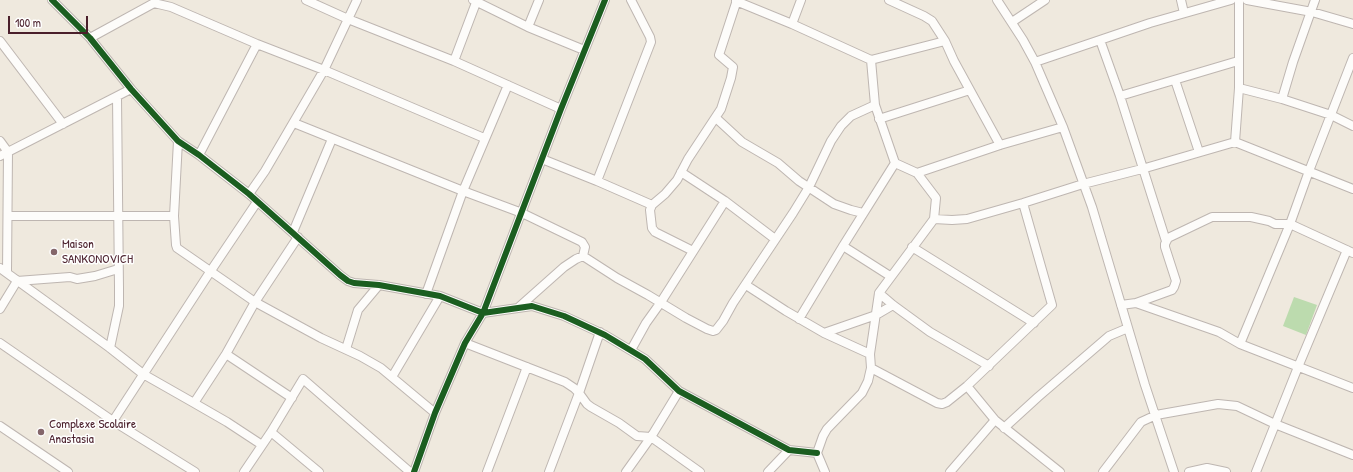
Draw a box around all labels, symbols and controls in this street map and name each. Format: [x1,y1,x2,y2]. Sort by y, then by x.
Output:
scale bar [10,8,90,34]
text: 100 m [15,14,41,31]
place label: Maison SANKONOVICH [62,237,133,268]
marker: Maison SANKONOVICH [49,247,59,257]
place label: Complexe Scolaire Anastasia [49,417,136,448]
marker: Complexe Scolaire Anastasia [36,427,46,437]

